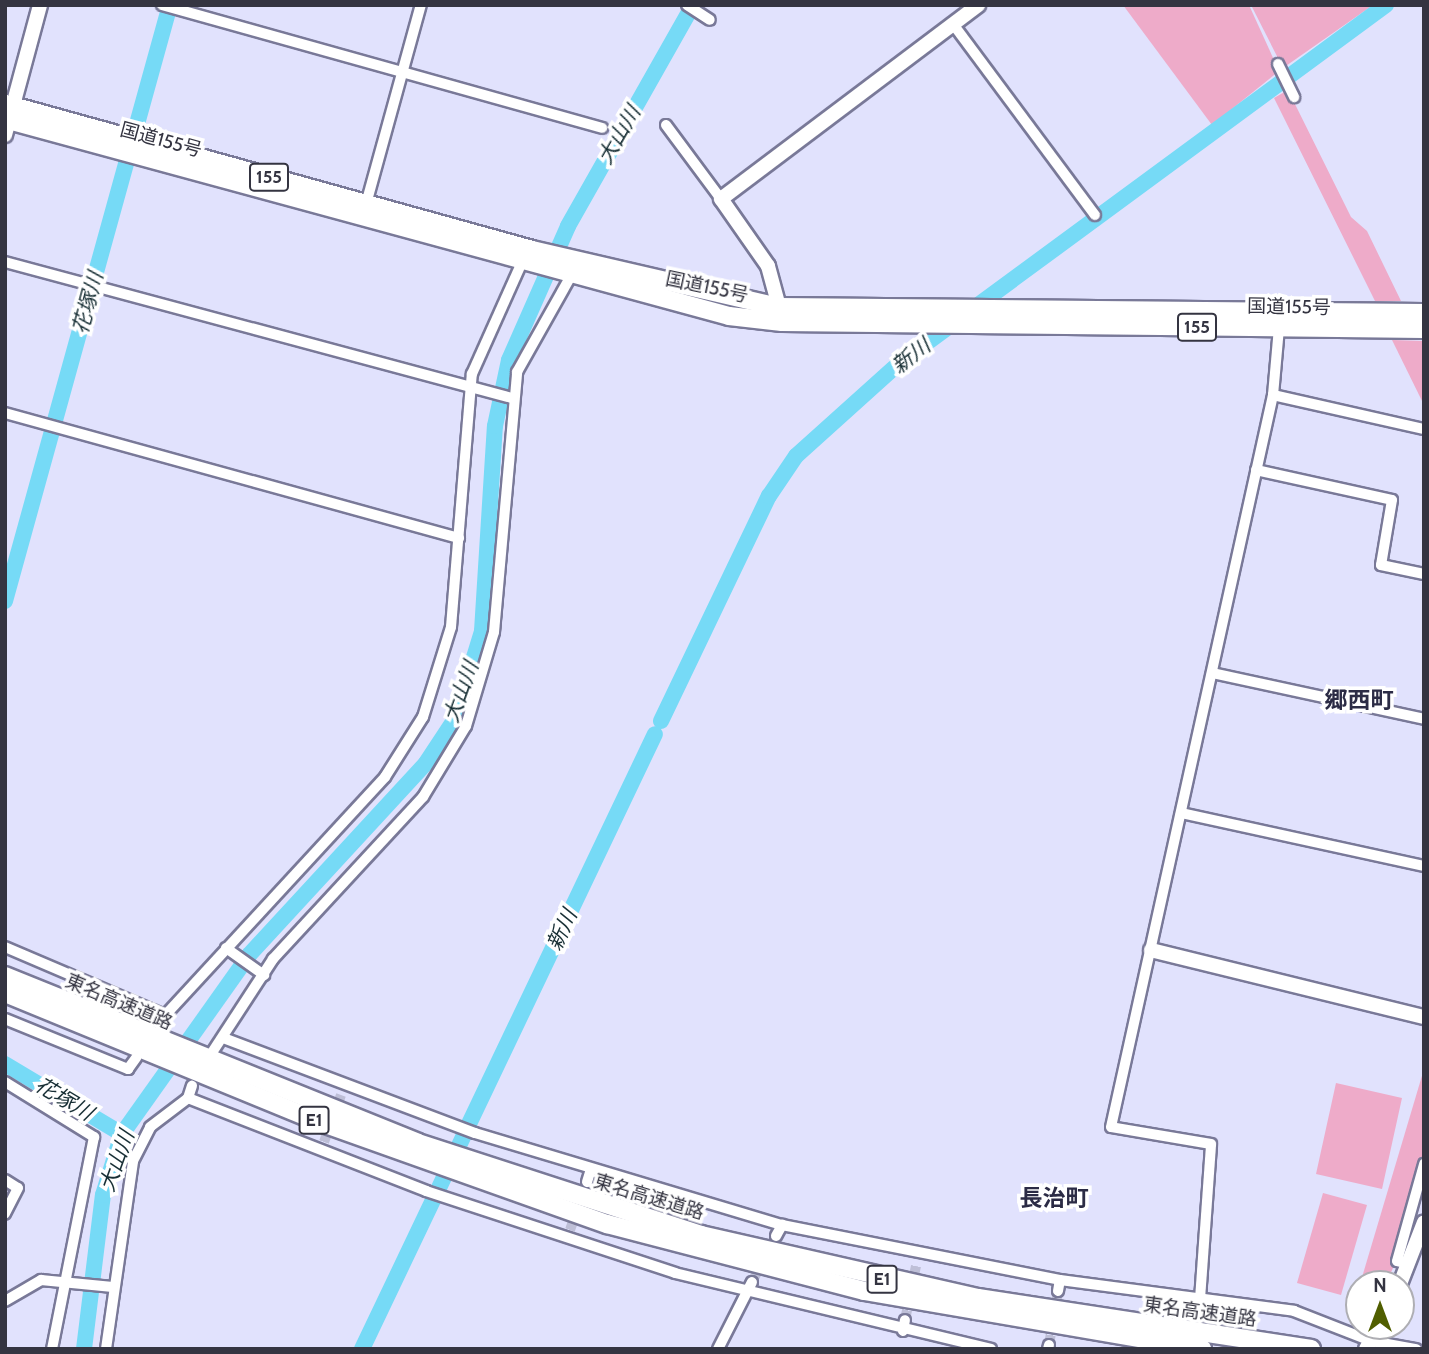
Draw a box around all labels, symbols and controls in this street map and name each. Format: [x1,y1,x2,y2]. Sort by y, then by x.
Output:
water label: 大山川 [592,101,646,169]
street label: 国道155号 [118,118,204,162]
road number: 155 [248,162,290,192]
street label: 国道155号 [664,267,750,307]
water label: 花塚川 [68,269,108,337]
street label: 国道155号 [1247,295,1331,319]
road number: 155 [1176,312,1218,342]
water label: 新川 [887,333,935,379]
water label: 大山川 [438,658,484,726]
district label: 郷西町 [1325,686,1393,714]
water label: 新川 [542,906,582,954]
street label: 東名高速道路 [62,969,176,1035]
water label: 花塚川 [31,1072,97,1126]
road number: E1 [298,1106,330,1134]
water label: 大山川 [94,1127,140,1195]
street label: 東名高速道路 [591,1169,707,1225]
district label: 長治町 [1020,1184,1088,1212]
road number: E1 [866,1264,898,1294]
north arrow [1345,1270,1415,1340]
text: N [1373,1274,1387,1297]
street label: 東名高速道路 [1142,1293,1258,1331]

